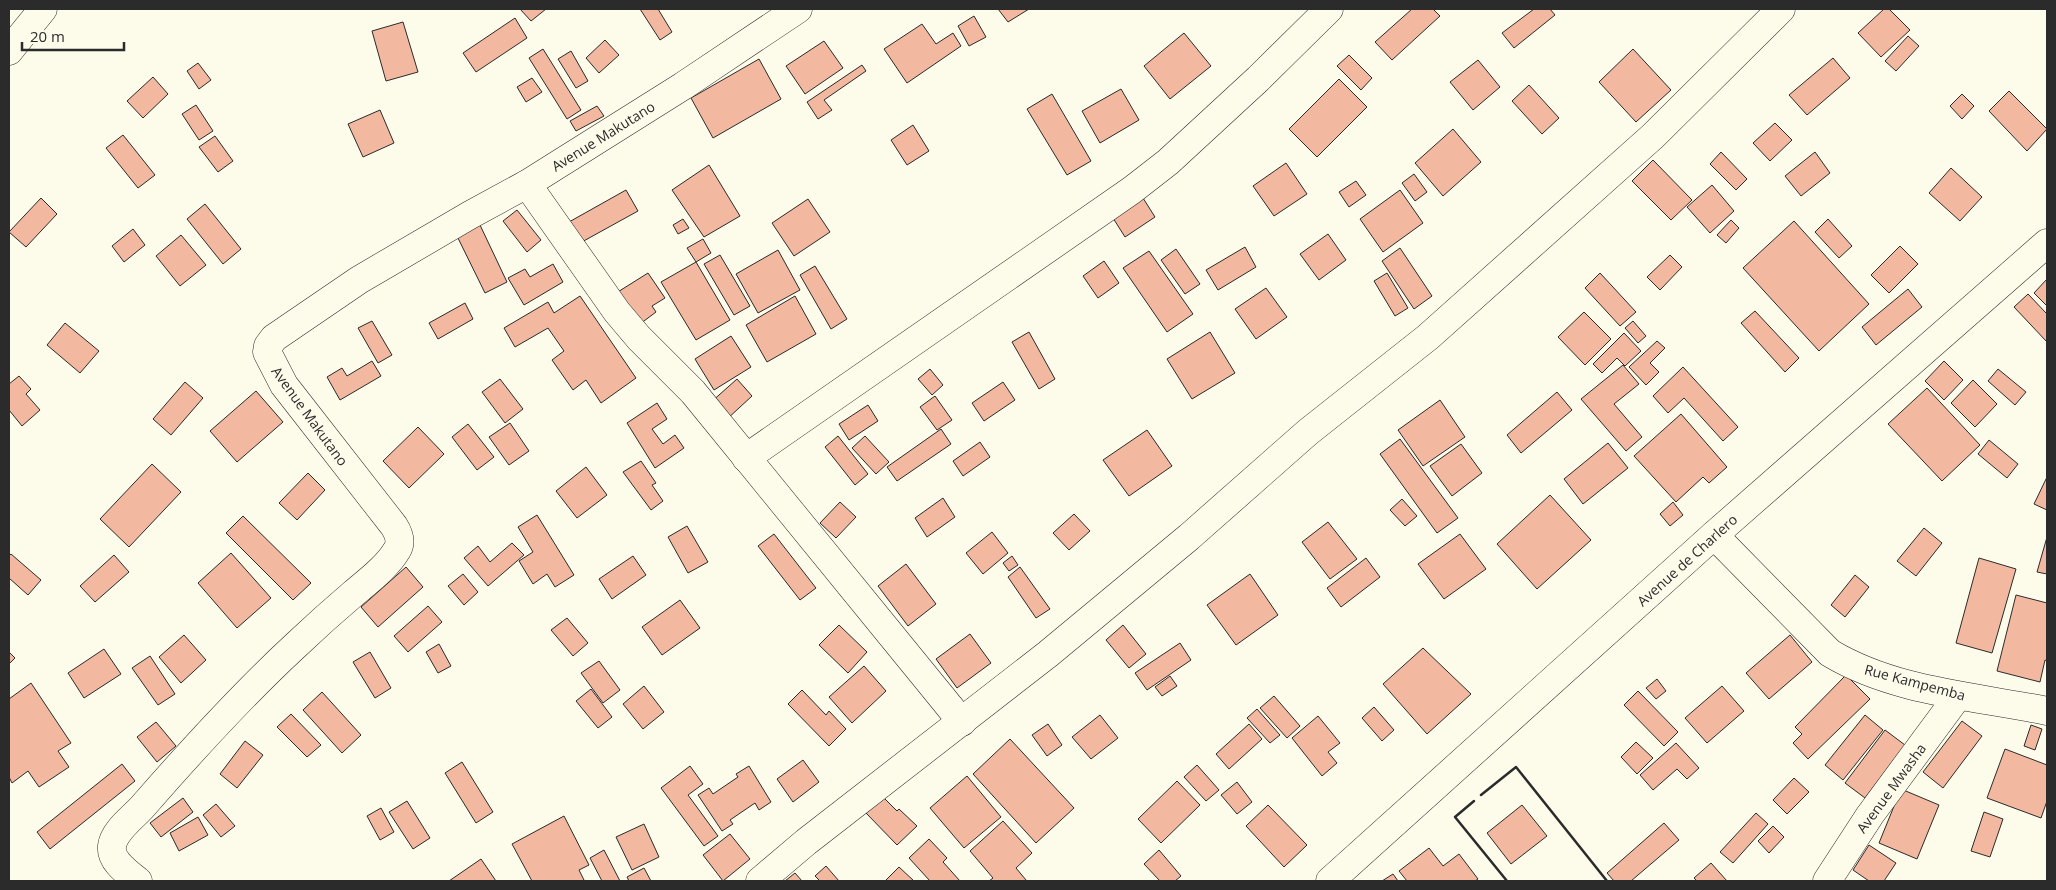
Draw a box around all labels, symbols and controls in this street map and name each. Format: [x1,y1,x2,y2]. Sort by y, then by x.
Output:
scale bar [22,20,125,52]
text: 20 m [30,26,65,46]
street label: Avenue Makutano [548,97,658,175]
street label: Avenue Makutano [267,362,353,470]
street label: Avenue de Charlero [1633,510,1741,610]
street label: Rue Kampemba [1862,659,1968,705]
street label: Avenue Mwasha [1852,739,1930,837]

